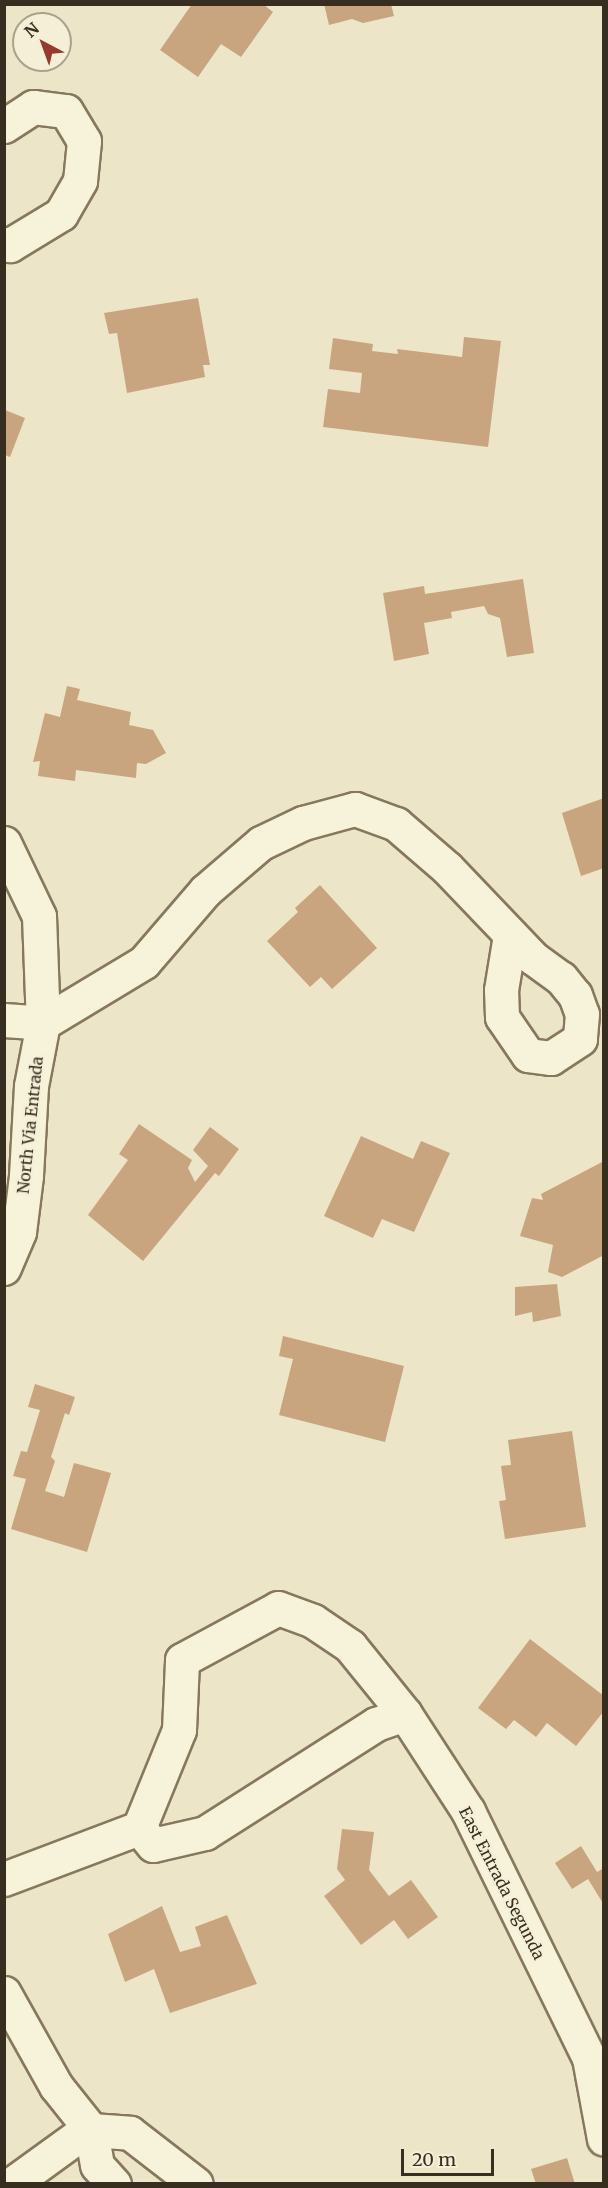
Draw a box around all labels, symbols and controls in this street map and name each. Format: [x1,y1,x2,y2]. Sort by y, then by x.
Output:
north arrow [12,12,72,72]
text: N [20,18,43,42]
street label: North Via Entrada [13,1055,47,1195]
street label: East Entrada Segunda [455,1803,549,1963]
scale bar [404,2137,497,2175]
text: 20 m [412,2148,456,2171]

